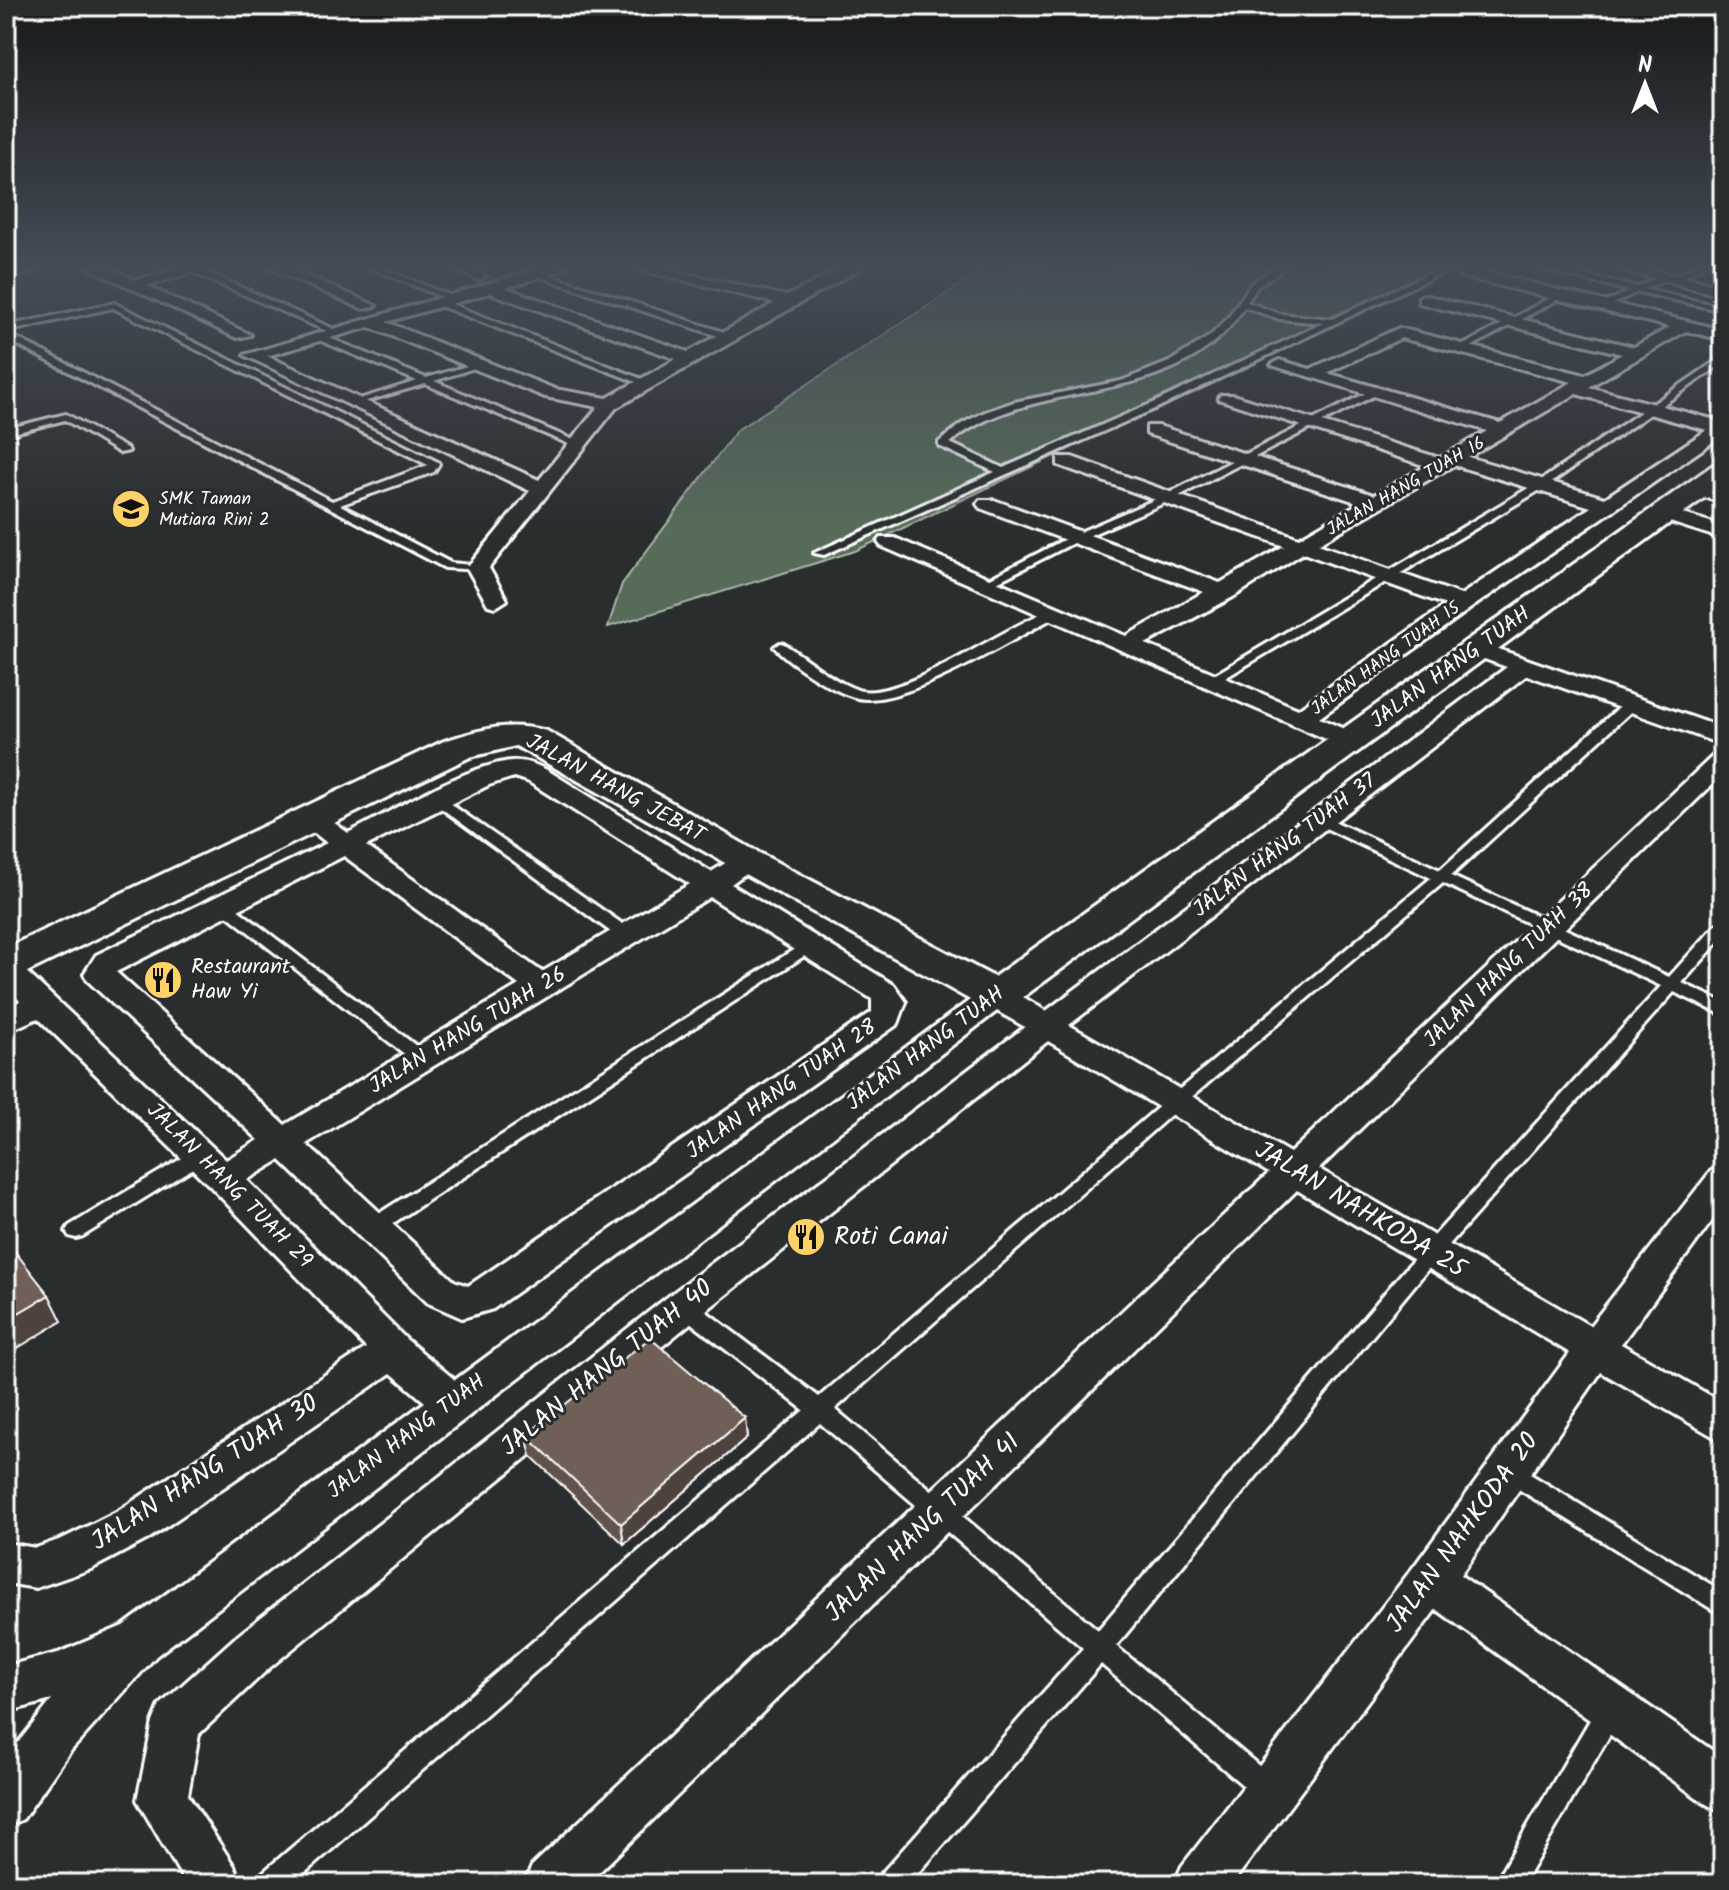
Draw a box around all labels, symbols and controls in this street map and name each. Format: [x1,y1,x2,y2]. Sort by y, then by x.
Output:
north arrow [1605,44,1685,124]
text: N [1638,49,1652,84]
street label: JALAN HANG TUAH 16 [1321,430,1491,544]
place label: SMK Taman Mutiara Rini 2 [159,485,270,535]
school or university icon: SMK Taman Mutiara Rini 2 [110,488,152,530]
street label: JALAN HANG TUAH 15 [1307,598,1465,720]
street label: JALAN HANG TUAH [1366,601,1536,735]
street label: JALAN HANG JEBAT [519,725,713,854]
street label: JALAN HANG TUAH 37 [1186,765,1385,927]
street label: JALAN HANG TUAH 38 [1416,874,1603,1057]
place label: Restaurant Haw Yi [191,950,291,1010]
street label: JALAN HANG TUAH 26 [363,958,573,1104]
restaurant icon: Restaurant Haw Yi [142,959,184,1001]
street label: JALAN HANG TUAH [839,978,1013,1120]
street label: JALAN HANG TUAH 28 [679,1010,885,1169]
street label: JALAN HANG TUAH 29 [138,1095,321,1278]
street label: JALAN NAHKODA 25 [1246,1130,1476,1291]
restaurant icon: Roti Canai [785,1216,827,1258]
place label: Roti Canai [834,1216,949,1258]
street label: JALAN HANG TUAH 40 [491,1269,723,1467]
street label: JALAN HANG TUAH [320,1366,494,1508]
street label: JALAN HANG TUAH 30 [83,1383,327,1563]
street label: JALAN HANG TUAH 41 [815,1423,1031,1633]
street label: JALAN NAHKODA 20 [1376,1424,1550,1642]

